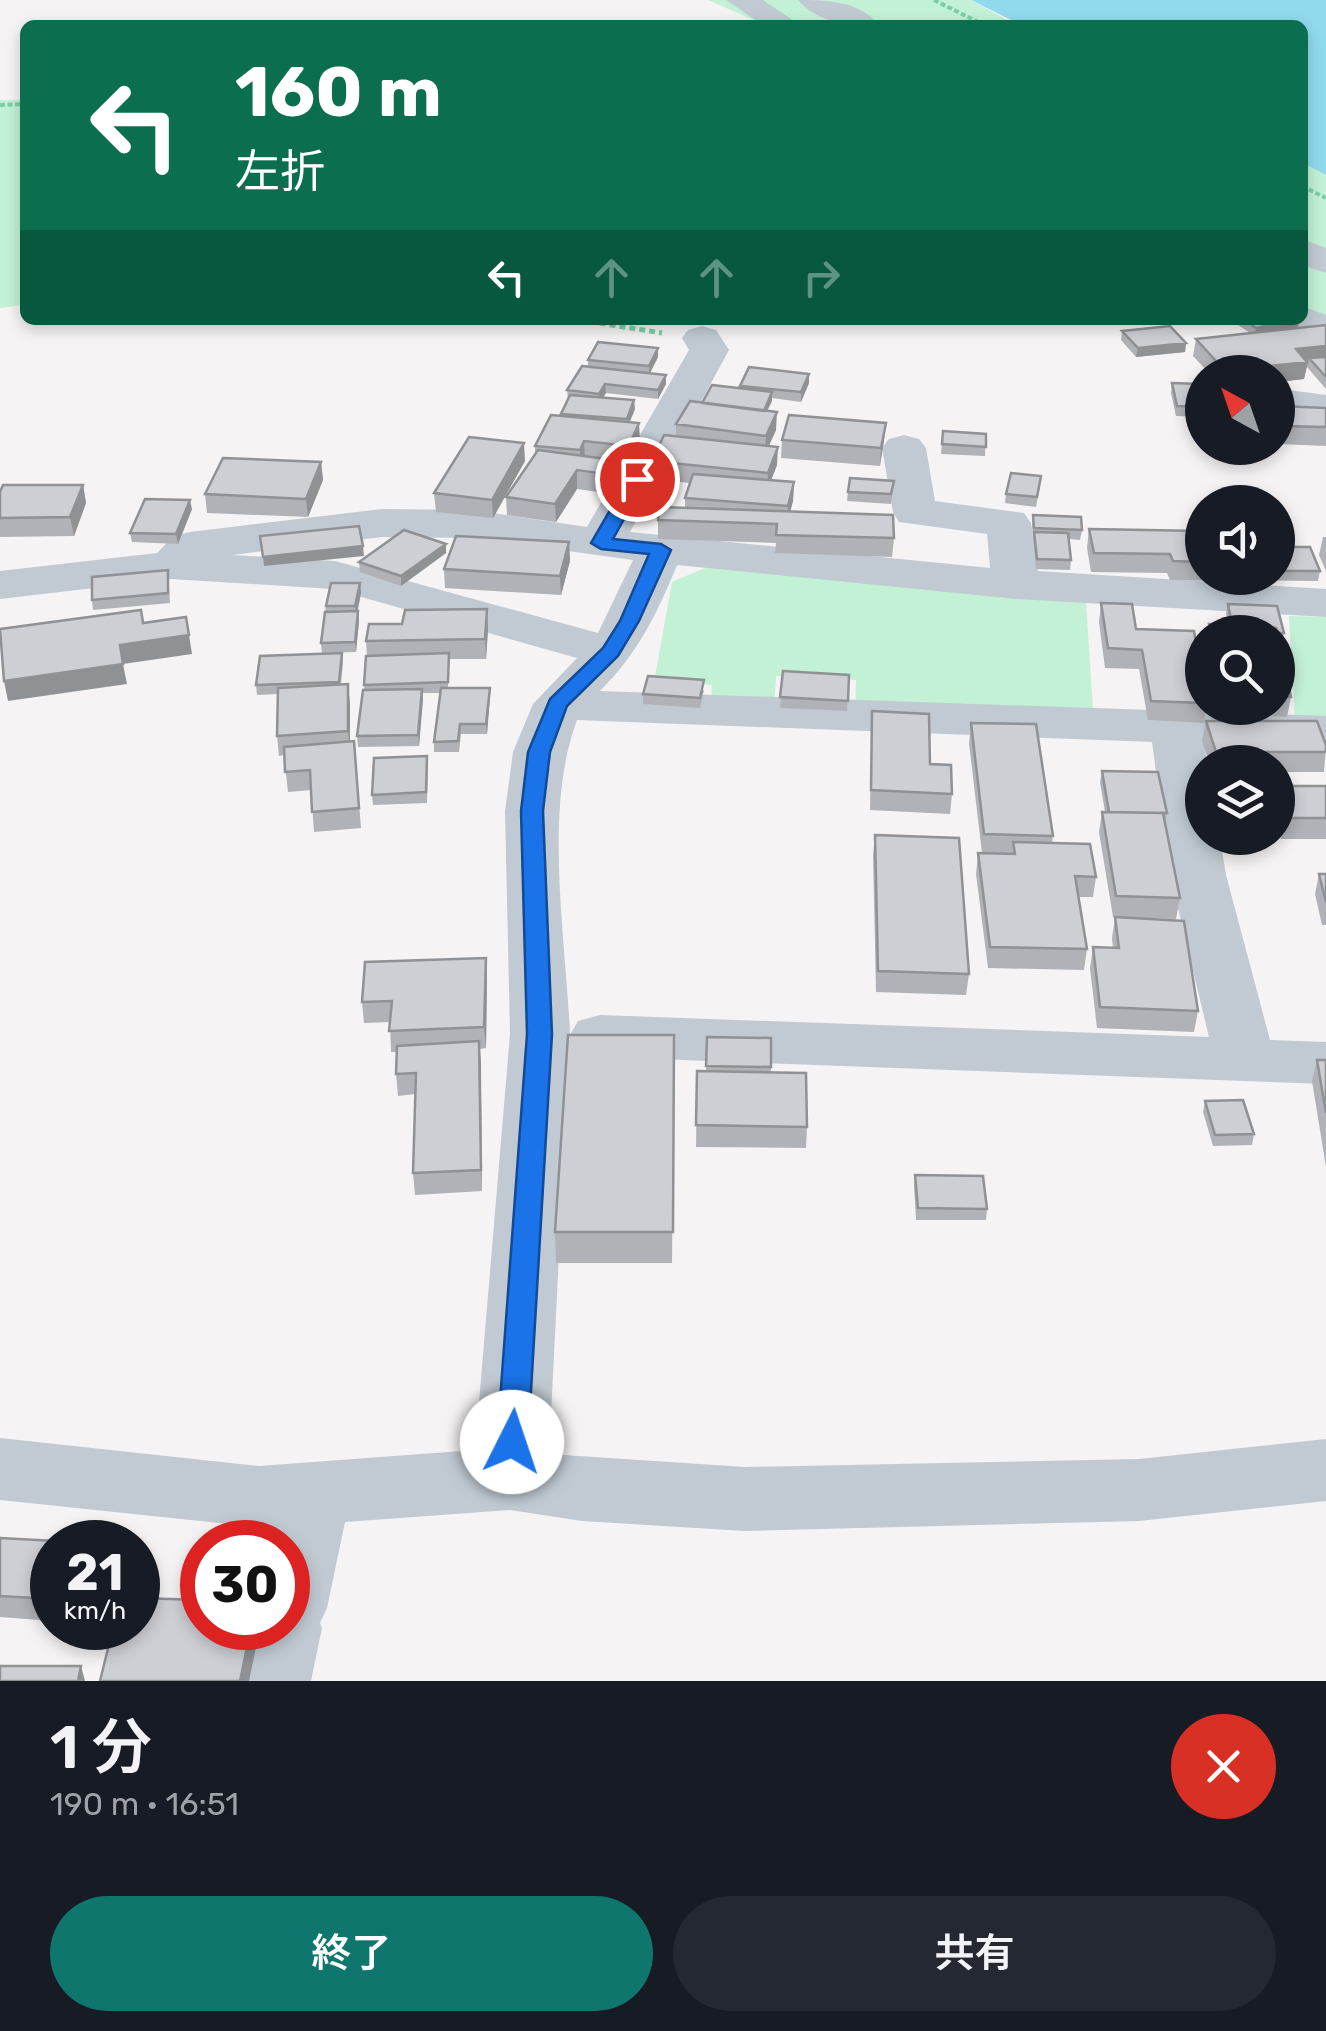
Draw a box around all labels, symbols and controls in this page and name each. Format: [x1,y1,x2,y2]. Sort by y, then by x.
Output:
text: 160 m [235,51,442,134]
icon: left [70,60,200,190]
text: 左折 [235,145,325,198]
icon: left [479,250,534,305]
icon: ahead [584,250,639,305]
icon: ahead [689,250,744,305]
icon: right [794,250,849,305]
north arrow [1185,355,1295,465]
map controls [1185,355,1295,855]
pin [595,437,680,522]
icon: arrive [610,452,665,507]
button: sound [1185,485,1295,595]
button: search [1185,615,1295,725]
button: layers [1185,745,1295,855]
position arrow [460,1390,564,1494]
speed limit sign: 30 [180,1520,310,1650]
text: 21 [66,1543,124,1603]
text: km/h [64,1596,126,1625]
text: 1 分 [50,1712,152,1783]
button: close [1171,1714,1276,1819]
text: 190 m · 16:51 [50,1785,239,1823]
button: 終了 [50,1896,653,2011]
button: 共有 [673,1896,1276,2011]

